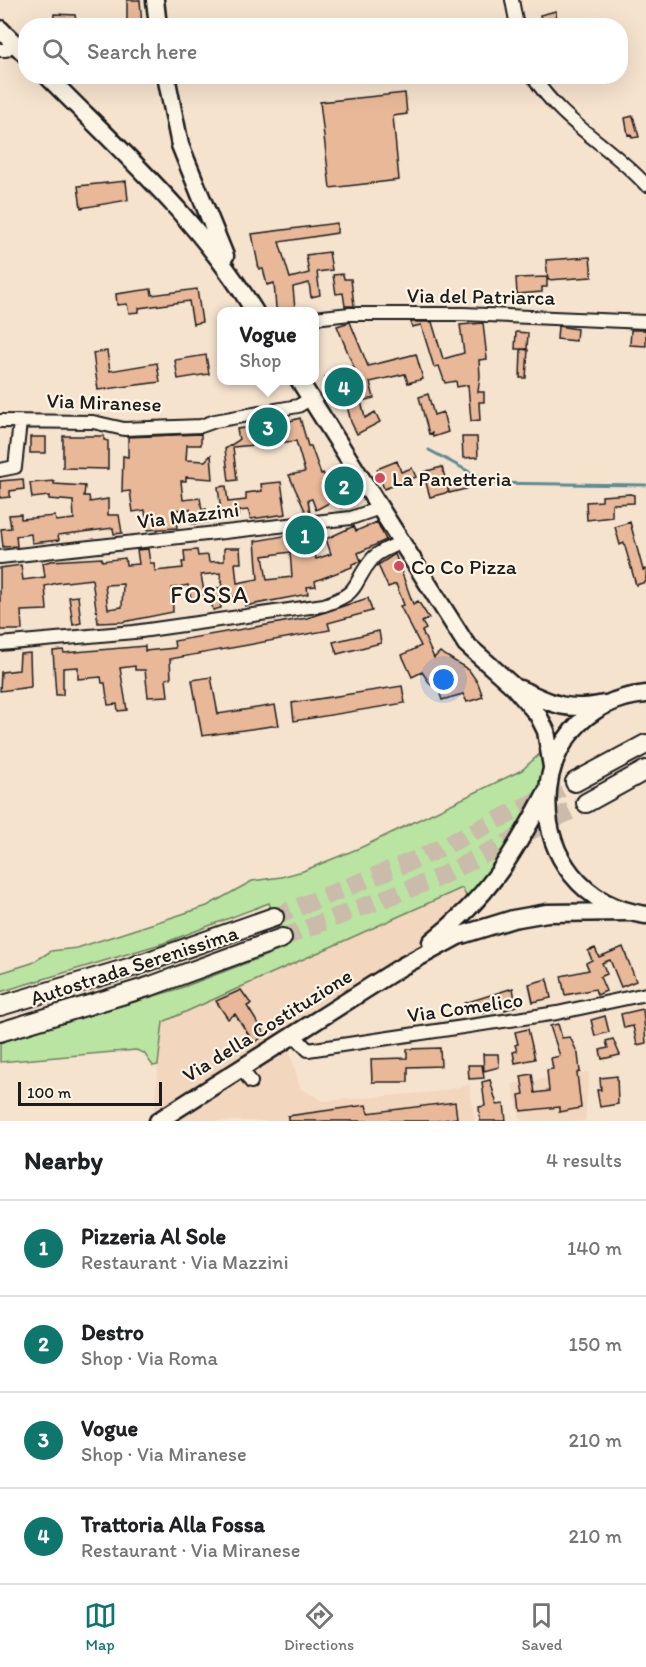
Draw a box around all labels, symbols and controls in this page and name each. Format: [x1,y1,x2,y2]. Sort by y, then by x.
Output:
search box [18,18,628,84]
icon: search [39,35,72,68]
text: Search here [87,38,197,65]
street label: Via del Patriarca [406,282,556,310]
popup [217,307,319,385]
text: Vogue [239,321,297,348]
text: Shop [239,348,281,372]
pin: 4 [324,364,364,410]
street label: Via Miranese [46,387,162,417]
pin: 3 [248,404,288,450]
pin: 2 [324,464,364,508]
place label: La Panetteria [392,466,512,491]
marker: La Panetteria [373,471,387,485]
street label: Via Mazzini [136,496,240,534]
pin: 1 [286,512,324,558]
place label: Co Co Pizza [411,554,517,579]
marker: Co Co Pizza [392,559,406,573]
district label: FOSSA [170,580,250,609]
your location [429,665,458,694]
street label: Autostrada Serenissima [27,920,241,1010]
street label: Via della Costituzione [178,963,356,1087]
street label: Via Comelico [406,987,524,1027]
scale bar [18,1079,162,1106]
text: 100 m [27,1083,71,1102]
text: Nearby [24,1144,103,1176]
text: 4 results [546,1148,622,1172]
text: Pizzeria Al Sole [81,1223,226,1250]
text: 1 [39,1236,48,1260]
text: 140 m [567,1236,622,1260]
text: Restaurant · Via Mazzini [81,1250,289,1274]
text: Destro [81,1319,144,1346]
text: 2 [38,1332,49,1356]
text: 150 m [569,1332,622,1356]
text: Shop · Via Roma [81,1346,218,1370]
text: Vogue [81,1415,138,1442]
text: 3 [38,1428,49,1452]
text: 210 m [569,1428,622,1452]
text: Shop · Via Miranese [81,1442,247,1466]
text: Trattoria Alla Fossa [81,1511,265,1538]
text: 4 [37,1524,50,1548]
text: 210 m [569,1524,622,1548]
text: Restaurant · Via Miranese [81,1538,300,1562]
tab: Map [84,1599,117,1654]
tab: Directions [284,1599,354,1654]
tab: Saved [522,1599,562,1654]

